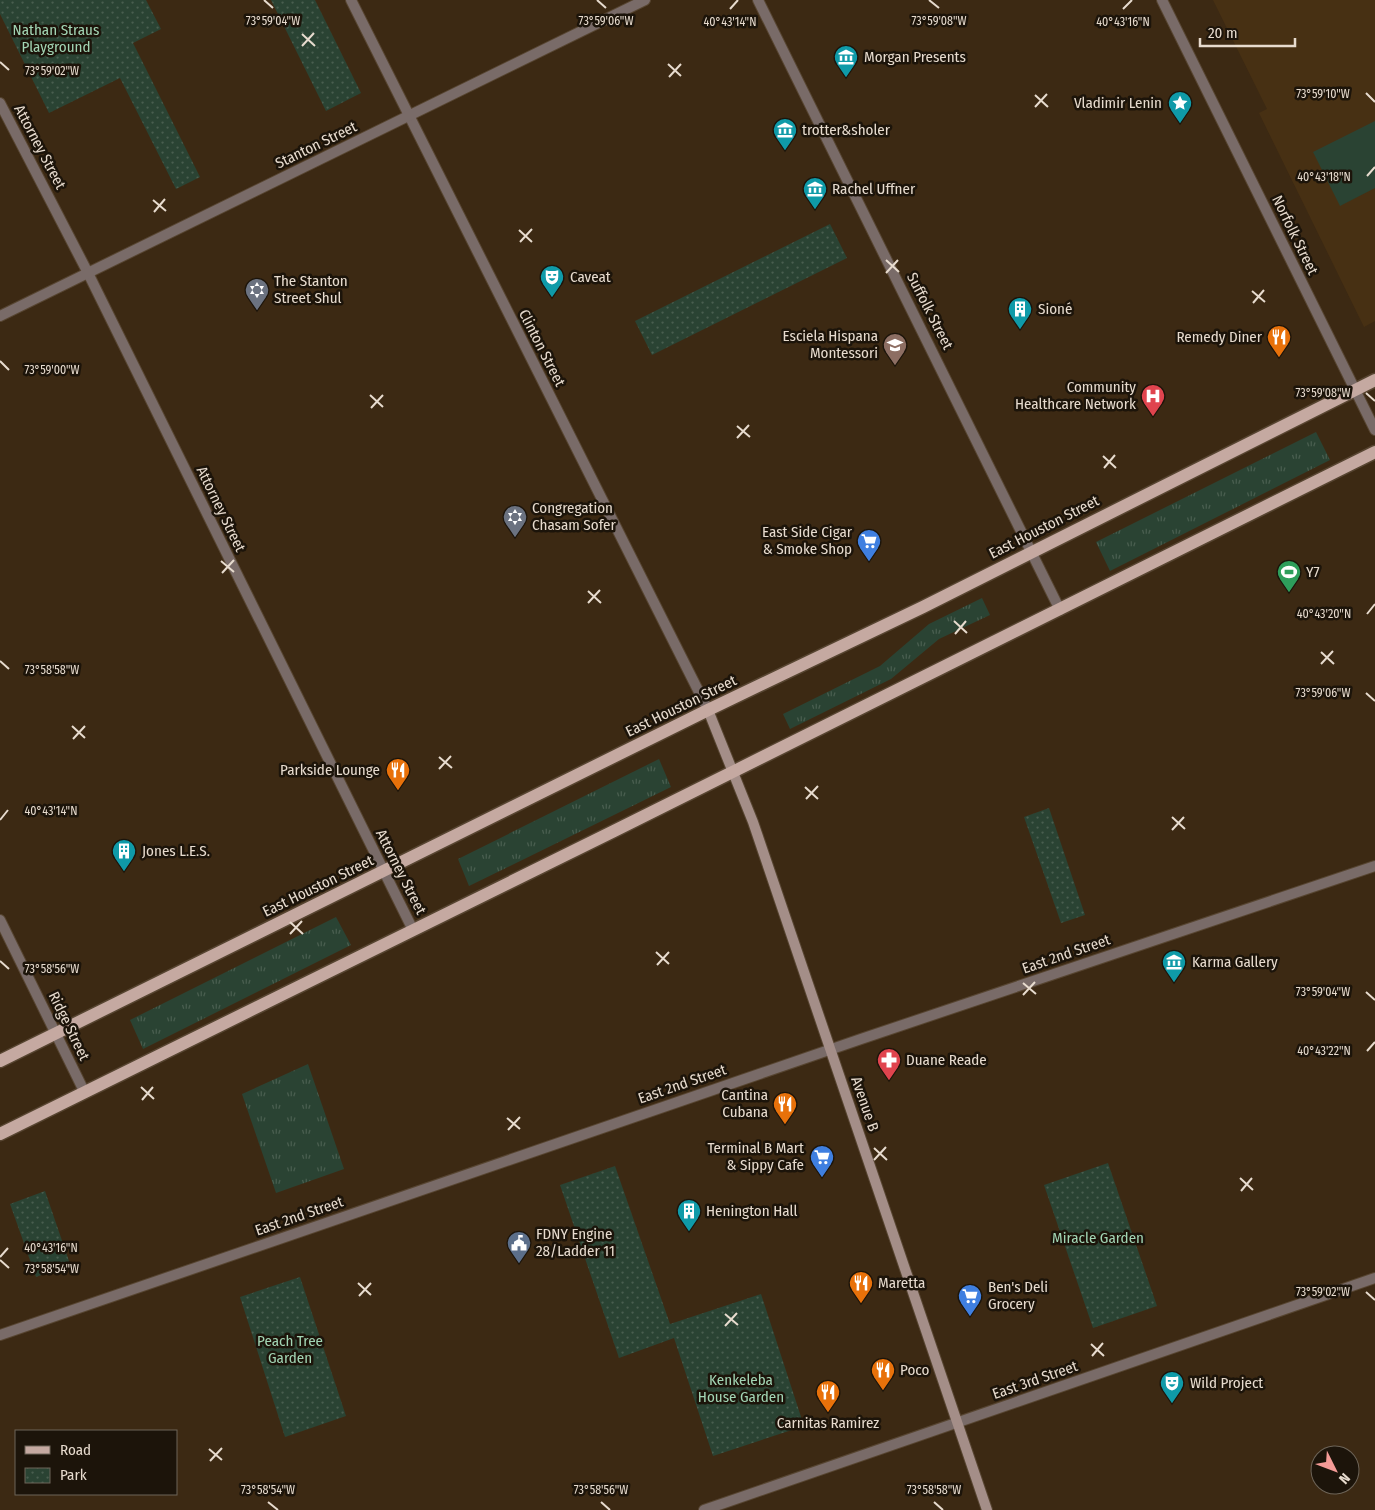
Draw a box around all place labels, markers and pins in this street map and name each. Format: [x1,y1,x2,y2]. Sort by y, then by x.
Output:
museum icon: Morgan Presents [833,44,859,78]
place label: Morgan Presents [864,48,966,66]
place icon: Vladimir Lenin [1167,90,1193,124]
place label: Vladimir Lenin [1074,94,1162,112]
museum icon: trotter&sholer [772,117,798,151]
place label: trotter&sholer [802,121,891,139]
museum icon: Rachel Uffner [802,176,828,210]
place label: Rachel Uffner [832,180,916,198]
theatre icon: Caveat [539,264,565,298]
place label: Caveat [570,268,611,286]
place label: The Stanton Street Shul [274,272,348,307]
synagogue icon: The Stanton Street Shul [244,277,270,311]
building icon: Sioné [1007,296,1033,330]
place label: Sioné [1038,300,1072,318]
restaurant icon: Remedy Diner [1266,324,1292,358]
place label: Esciela Hispana Montessori [783,327,878,362]
place label: Remedy Diner [1176,328,1263,346]
school or university icon: Esciela Hispana Montessori [882,332,908,366]
place label: Community Healthcare Network [1015,378,1136,413]
hospital icon: Community Healthcare Network [1140,383,1166,417]
place label: Congregation Chasam Sofer [532,499,617,534]
synagogue icon: Congregation Chasam Sofer [502,504,528,538]
place label: East Side Cigar & Smoke Shop [762,523,853,558]
supermarket icon: East Side Cigar & Smoke Shop [856,528,882,562]
sports icon: Y7 [1276,559,1302,593]
place label: Y7 [1306,563,1320,581]
restaurant icon: Parkside Lounge [385,757,411,791]
place label: Parkside Lounge [280,761,380,779]
building icon: Jones L.E.S. [111,838,137,872]
place label: Jones L.E.S. [142,842,210,860]
museum icon: Karma Gallery [1161,949,1187,983]
place label: Karma Gallery [1192,953,1278,971]
pharmacy icon: Duane Reade [876,1047,902,1081]
place label: Duane Reade [906,1051,987,1069]
place label: Cantina Cubana [721,1086,768,1121]
restaurant icon: Cantina Cubana [772,1091,798,1125]
place label: Terminal B Mart & Sippy Cafe [707,1139,804,1174]
supermarket icon: Terminal B Mart & Sippy Cafe [809,1144,835,1178]
building icon: Henington Hall [676,1198,702,1232]
place label: Henington Hall [706,1202,797,1220]
place label: FDNY Engine 28/Ladder 11 [536,1225,615,1260]
public building icon: FDNY Engine 28/Ladder 11 [506,1230,532,1264]
restaurant icon: Maretta [848,1270,874,1304]
place label: Maretta [878,1274,925,1292]
place label: Ben's Deli Grocery [988,1278,1048,1313]
supermarket icon: Ben's Deli Grocery [957,1283,983,1317]
restaurant icon: Poco [870,1357,896,1391]
place label: Poco [900,1361,929,1379]
theatre icon: Wild Project [1159,1370,1185,1404]
place label: Wild Project [1190,1374,1263,1392]
restaurant icon: Carnitas Ramirez [815,1379,841,1413]
place label: Carnitas Ramirez [777,1414,879,1432]

